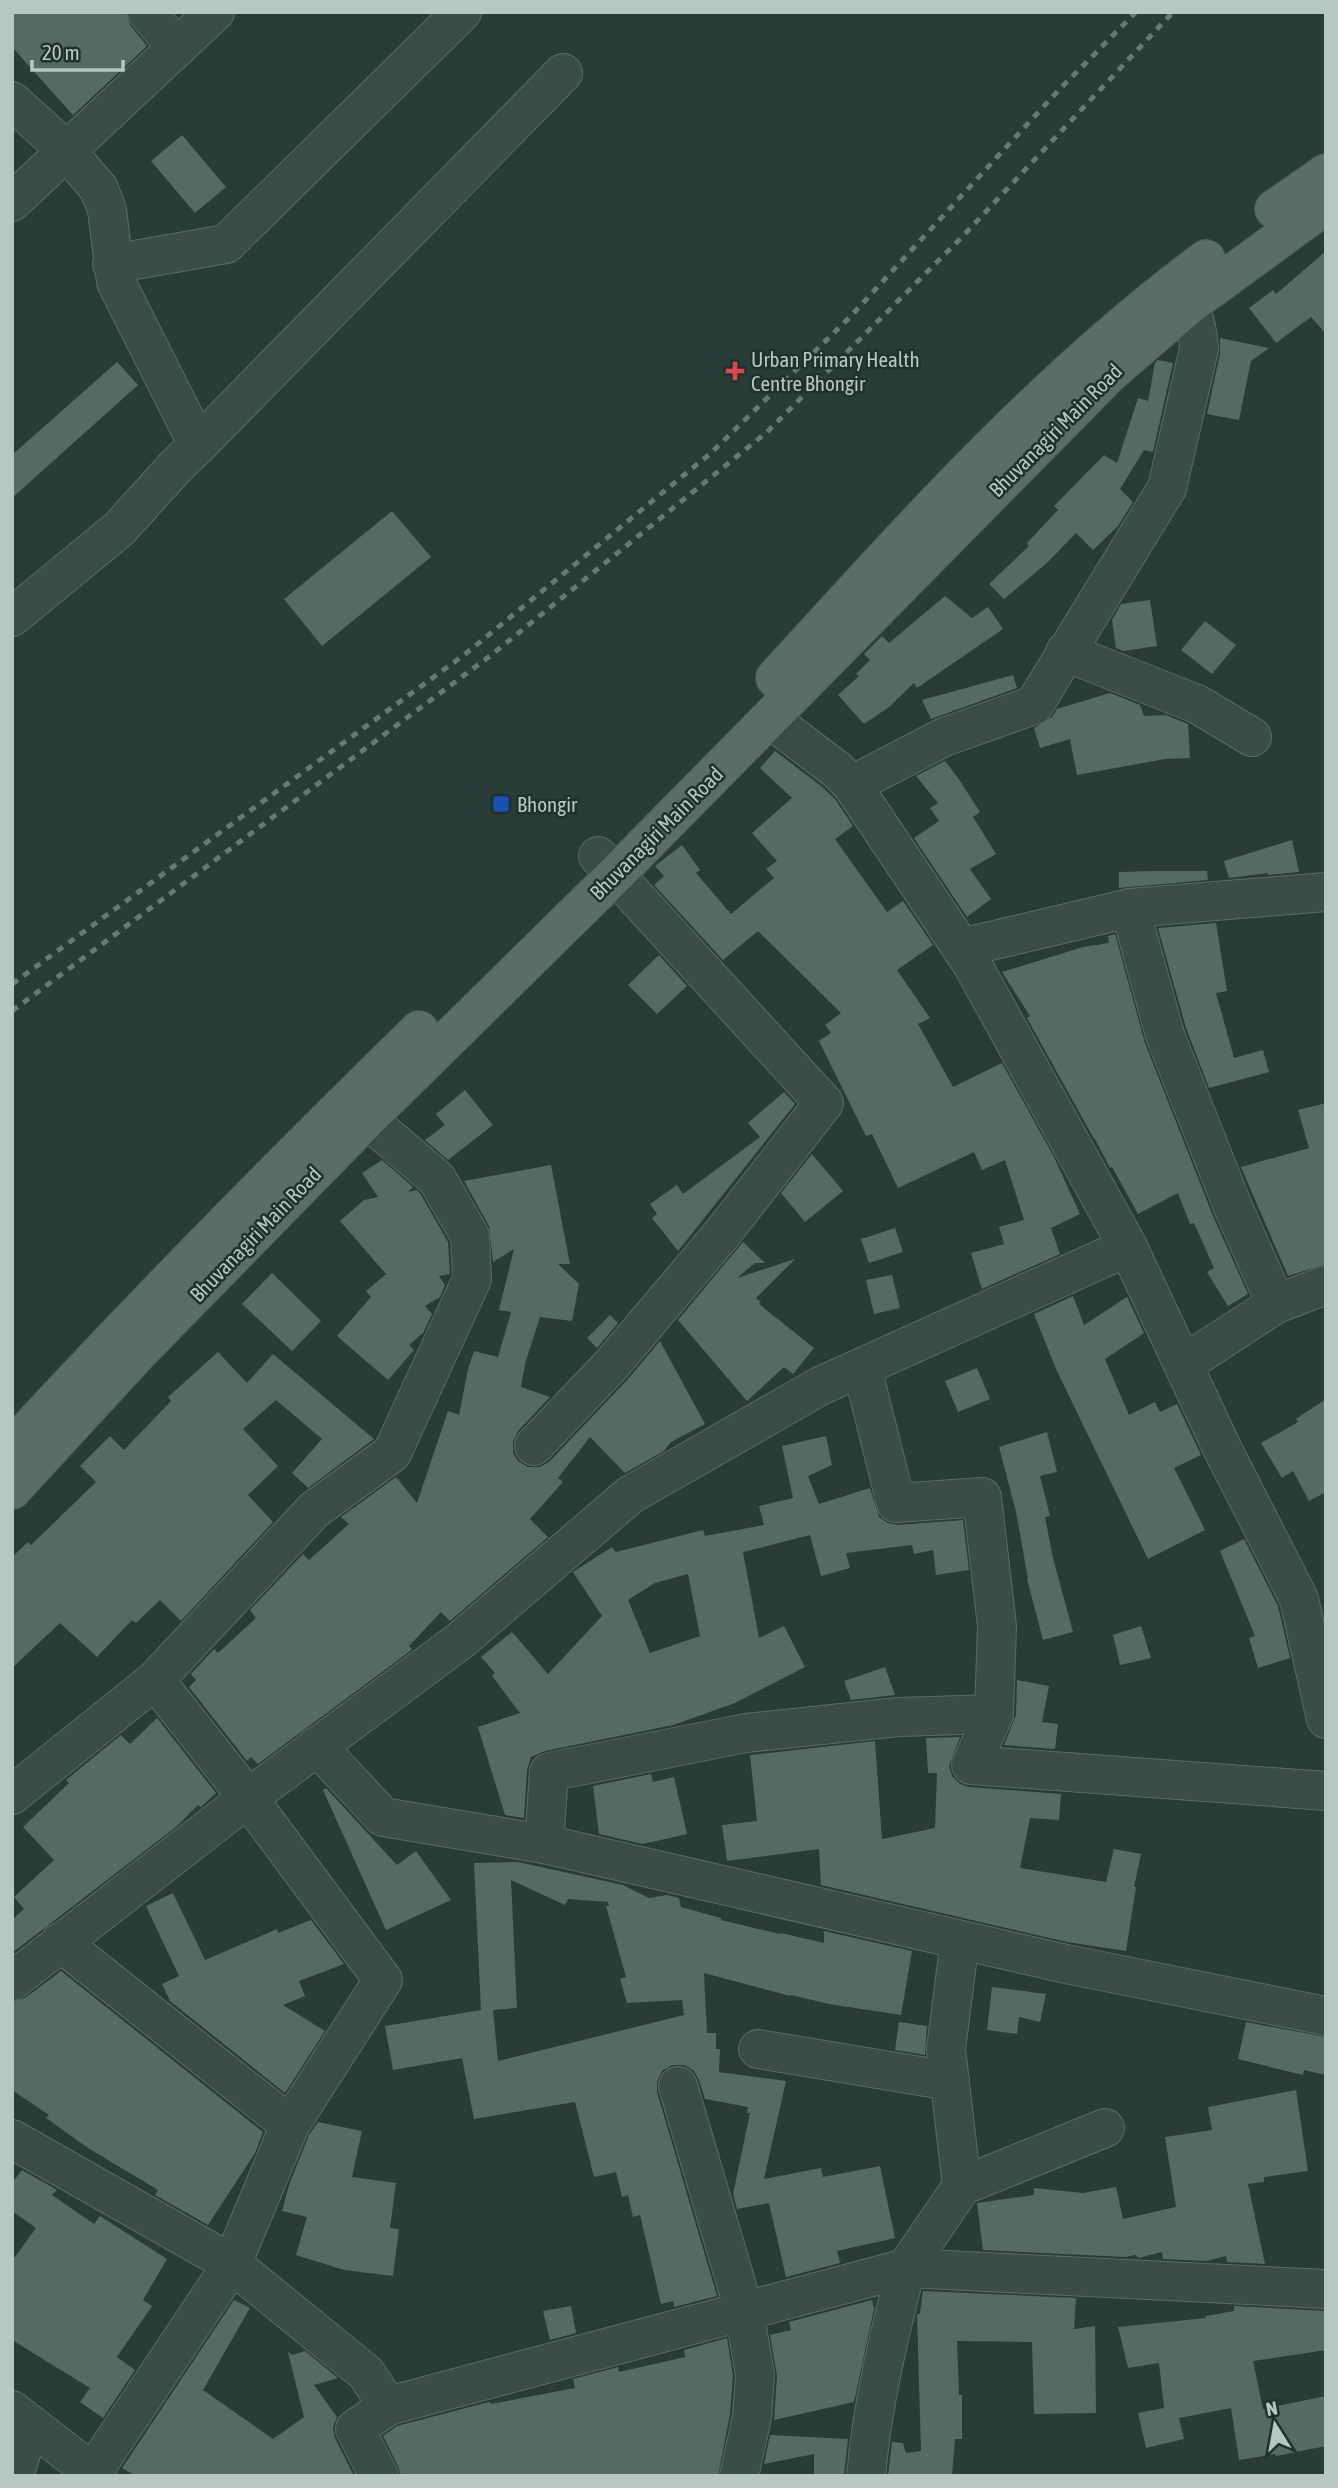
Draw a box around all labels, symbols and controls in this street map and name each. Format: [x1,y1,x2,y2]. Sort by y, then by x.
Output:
scale bar [32,28,122,72]
text: 20 m [42,40,80,64]
place label: Urban Primary Health Centre Bhongir [751,347,920,395]
street label: Bhuvanagiri Main Road [984,359,1126,501]
marker: Urban Primary Health Centre Bhongir [725,361,745,381]
street label: Bhuvanagiri Main Road [585,762,727,904]
place label: Bhongir [517,792,578,816]
marker: Bhongir [491,794,511,814]
street label: Bhuvanagiri Main Road [185,1162,325,1306]
north arrow [1240,2390,1310,2460]
text: N [1264,2396,1279,2420]

